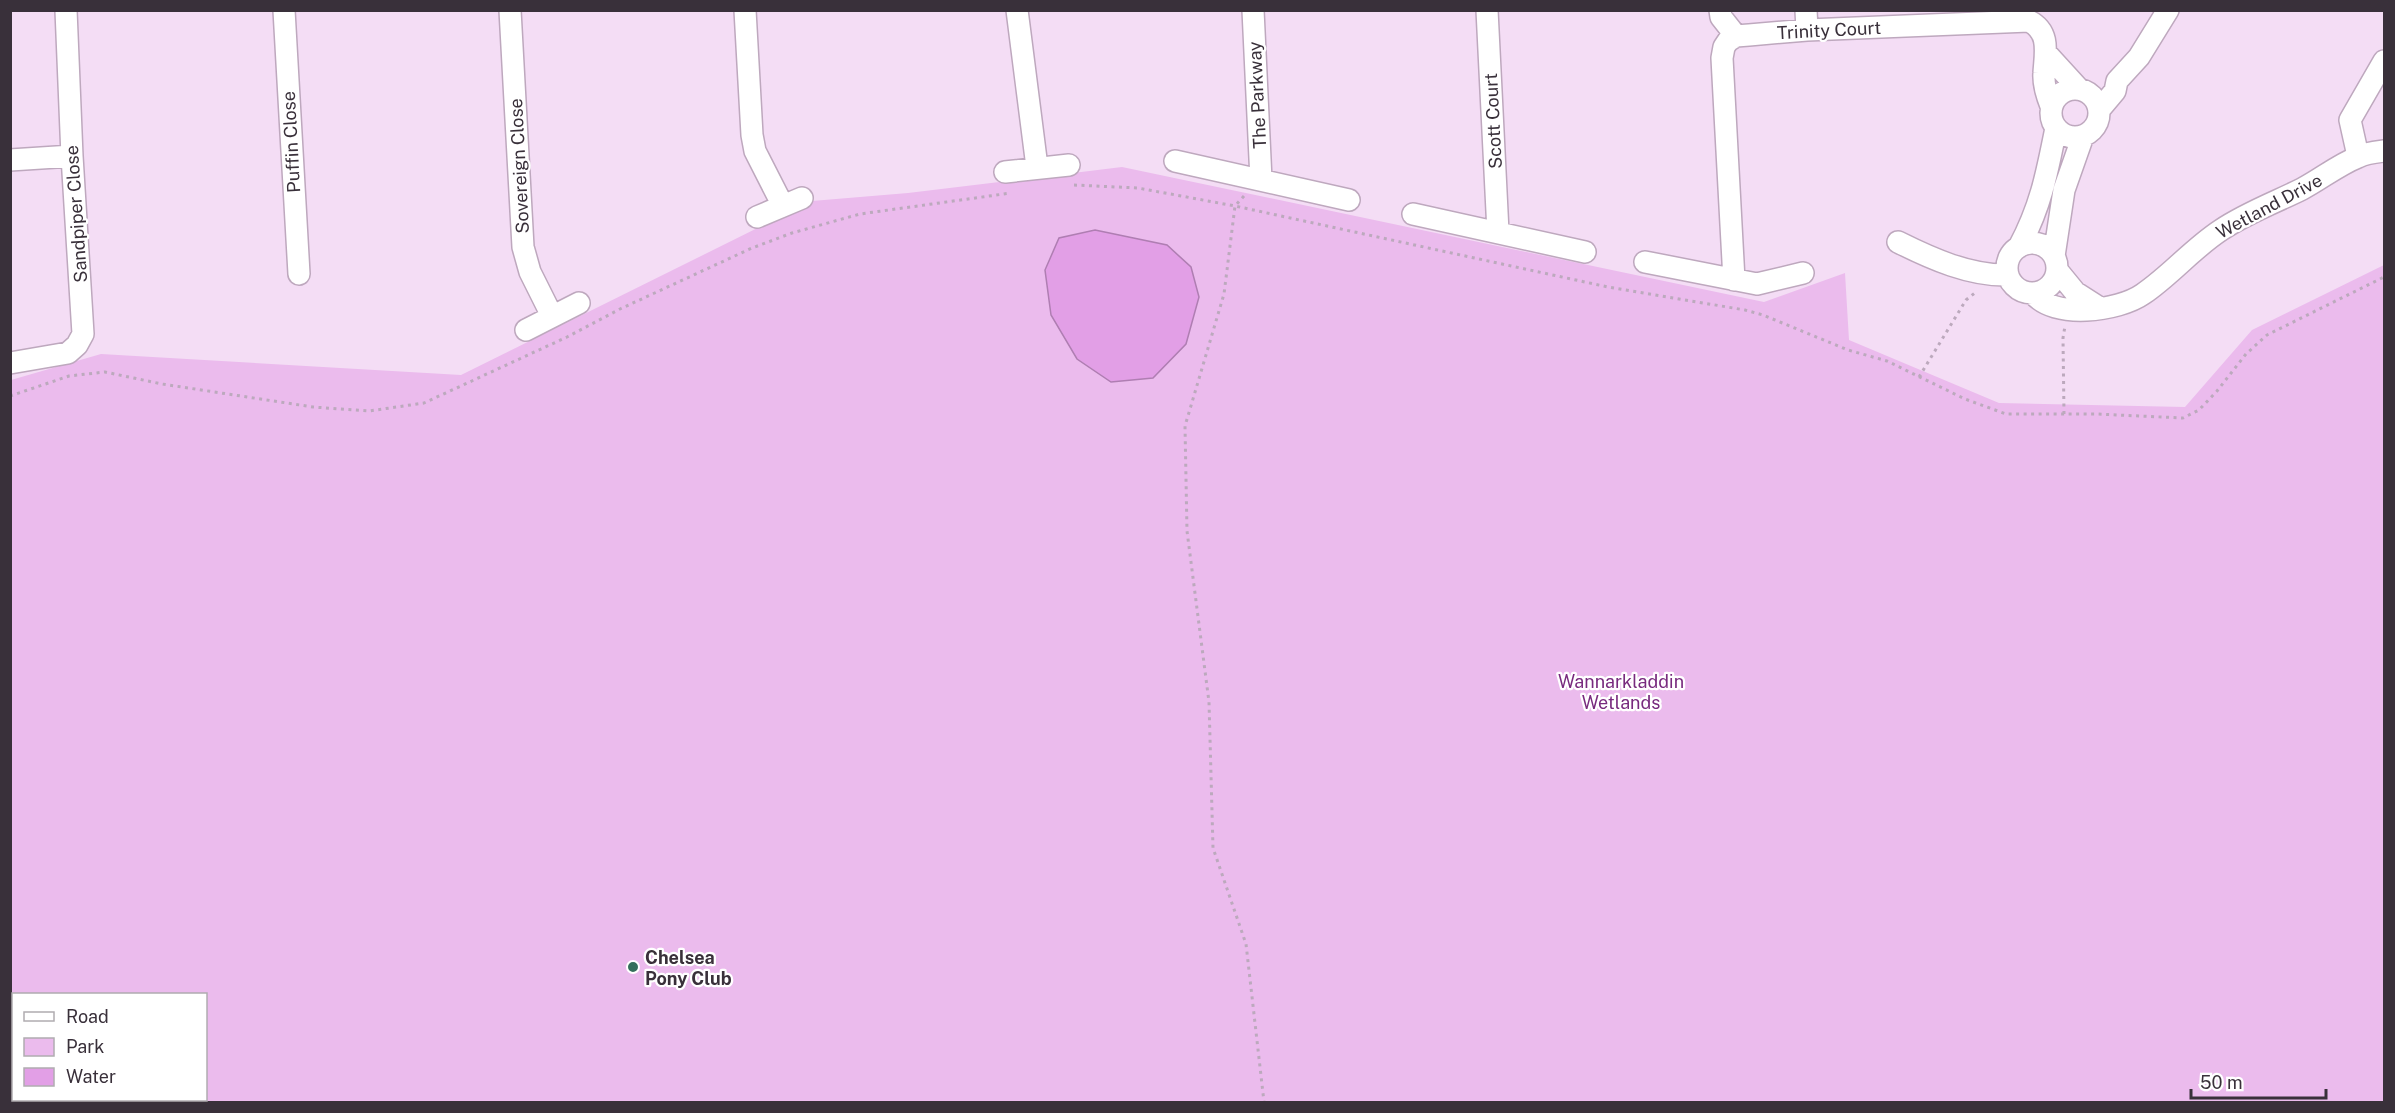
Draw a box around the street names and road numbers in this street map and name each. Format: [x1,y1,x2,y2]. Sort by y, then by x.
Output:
street label: Trinity Court [1776,17,1882,43]
street label: The Parkway [1244,41,1270,149]
street label: Scott Court [1480,73,1506,169]
street label: Puffin Close [278,91,304,193]
street label: Sovereign Close [505,98,533,234]
street label: Sandpiper Close [61,145,91,283]
street label: Wetland Drive [2212,169,2326,243]

